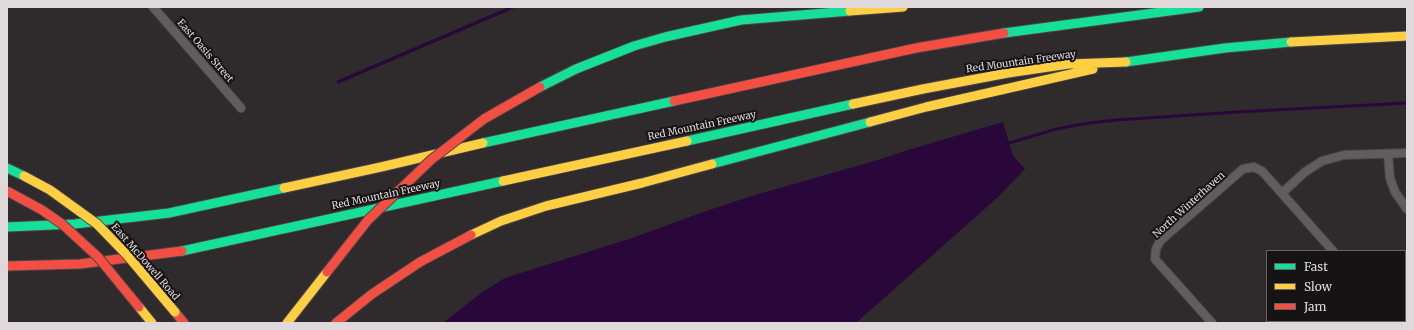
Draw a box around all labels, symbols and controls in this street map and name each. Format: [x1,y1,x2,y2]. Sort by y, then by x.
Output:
street label: East Oasis Street [174,17,236,85]
street label: Red Mountain Freeway [965,48,1077,76]
street label: Red Mountain Freeway [647,109,757,143]
street label: North Winterhaven [1150,169,1228,241]
street label: Red Mountain Freeway [331,178,441,212]
street label: East McDowell Road [108,221,182,303]
legend [1266,250,1406,322]
text: Fast [1304,259,1328,274]
text: Slow [1304,279,1332,294]
text: Jam [1304,299,1326,314]

